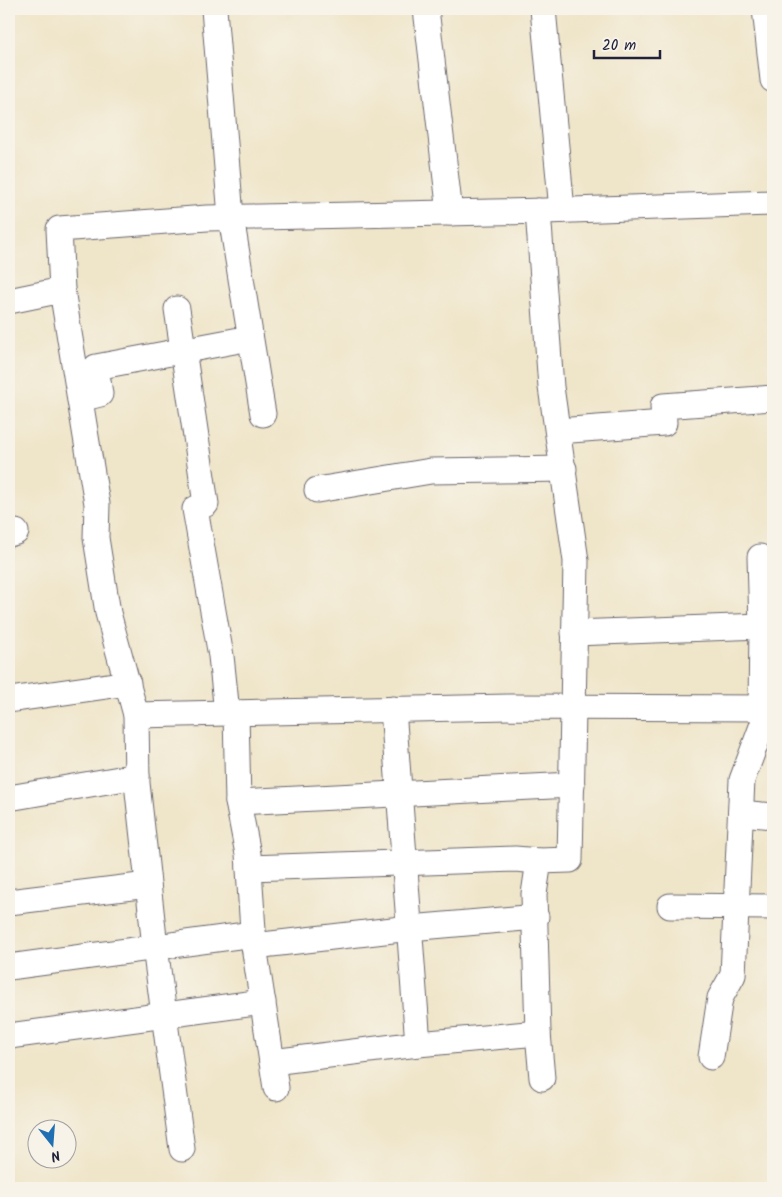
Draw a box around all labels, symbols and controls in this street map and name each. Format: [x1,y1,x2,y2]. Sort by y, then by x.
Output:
scale bar [594,28,661,60]
text: 20 m [602,34,636,58]
north arrow [28,1120,78,1170]
text: N [48,1144,63,1167]

